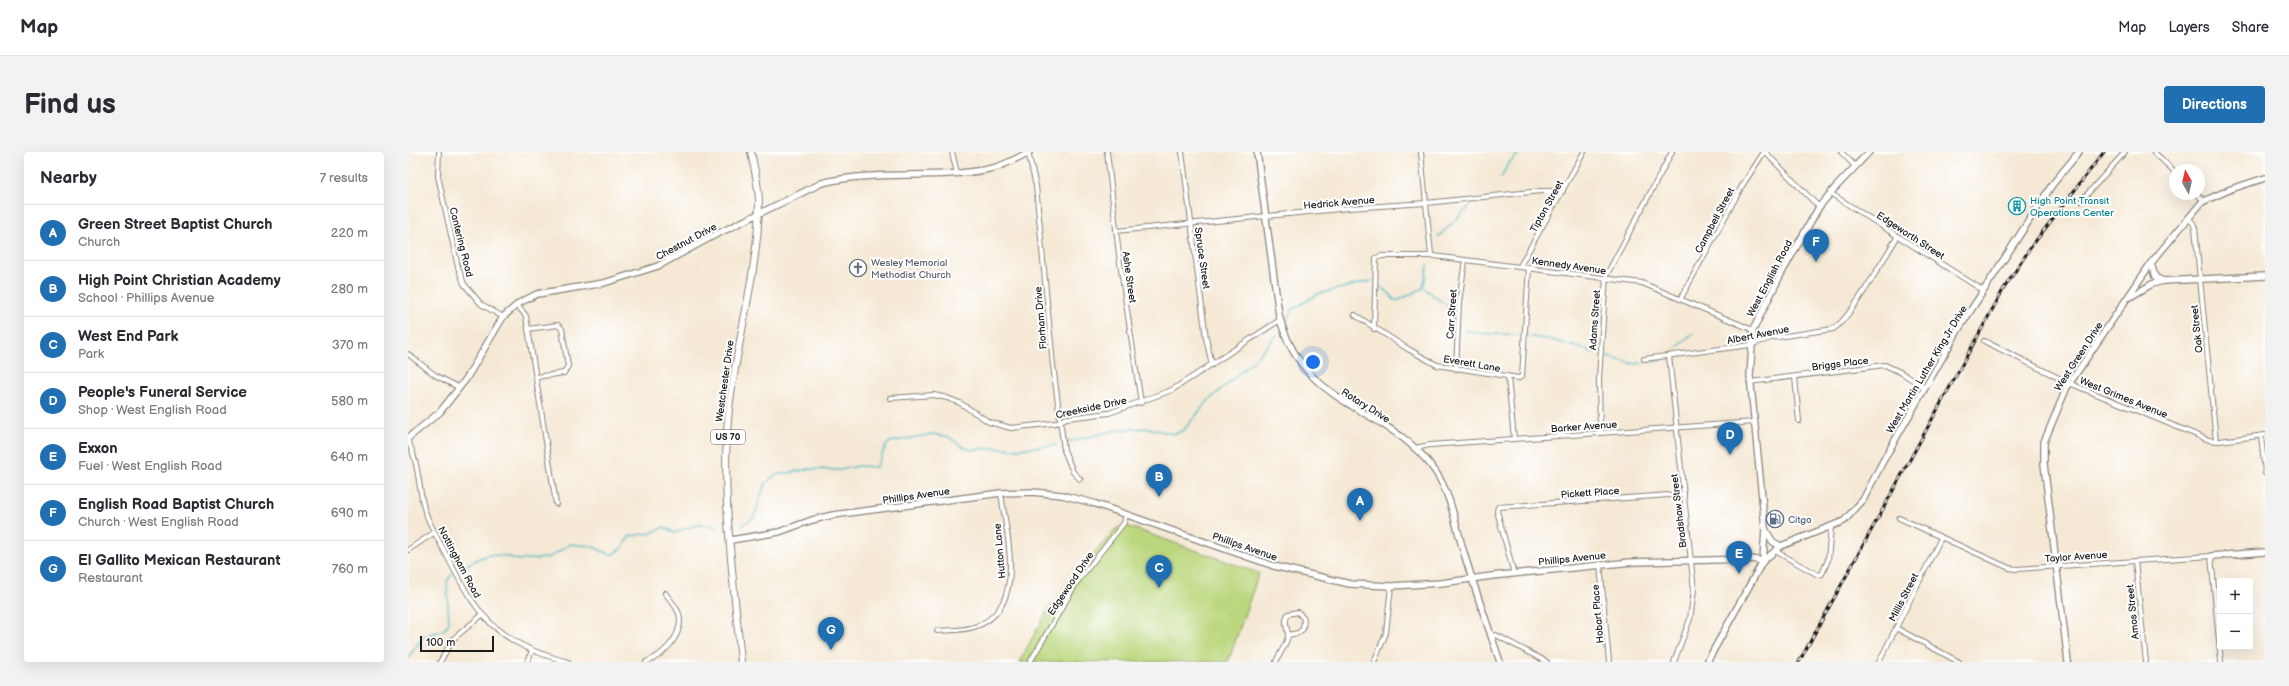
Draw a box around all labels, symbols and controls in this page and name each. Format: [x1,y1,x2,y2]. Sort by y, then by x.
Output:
text: Map [20,16,58,39]
text: Map [2118,19,2146,36]
text: Layers [2168,19,2210,36]
text: Share [2232,19,2269,36]
button: Directions [2164,86,2265,123]
text: Find us [24,88,116,121]
north arrow [2169,164,2205,200]
text: Nearby [40,168,97,188]
text: 7 results [320,170,368,186]
street label: Tipton Street [1528,178,1566,235]
street label: Campbell Street [1692,186,1737,255]
street label: Hedrick Avenue [1303,194,1375,212]
place label: High Point Transit Operations Center [2030,195,2114,219]
building icon: High Point Transit Operations Center [2007,196,2027,216]
street label: Cantering Road [447,206,476,279]
street label: Edgeworth Street [1874,209,1947,262]
text: Green Street Baptist Church [78,215,273,234]
street label: Chestnut Drive [654,221,719,263]
text: A [49,225,57,241]
text: 220 m [331,225,368,241]
street label: Spruce Street [1192,226,1212,290]
pin: F [1803,229,1829,262]
text: Church [78,234,120,250]
street label: West English Road [1745,238,1795,319]
street label: Ashe Street [1119,250,1139,304]
street label: Kennedy Avenue [1531,255,1607,277]
place label: Wesley Memorial Methodist Church [871,257,952,281]
church icon: Wesley Memorial Methodist Church [848,258,868,278]
text: High Point Christian Academy [78,271,281,290]
text: B [48,281,58,297]
text: 280 m [331,281,368,297]
street label: Florham Drive [1032,286,1050,350]
street label: Carr Street [1444,289,1460,339]
street label: Adams Street [1587,289,1603,351]
text: School · Phillips Avenue [78,290,214,306]
street label: West Martin Luther King Jr Drive [1884,303,1970,435]
street label: Oak Street [2189,304,2205,353]
street label: West Green Drive [2052,320,2106,393]
street label: Albert Avenue [1726,323,1790,347]
text: West End Park [78,327,178,346]
text: C [48,337,58,353]
text: 370 m [332,337,368,353]
street label: Westchester Drive [713,339,737,423]
text: Park [78,346,104,362]
your location [1303,352,1323,372]
street label: Everett Lane [1442,353,1502,375]
street label: Briggs Place [1811,355,1869,373]
street label: West Grimes Avenue [2078,375,2170,421]
text: People's Funeral Service [78,383,247,402]
street label: Rotary Drive [1339,386,1392,426]
text: D [48,393,58,409]
text: 580 m [331,393,368,409]
street label: Creekside Drive [1055,395,1128,421]
text: Shop · West English Road [78,402,227,418]
street label: Barker Avenue [1550,419,1618,435]
pin: D [1717,422,1743,455]
road number: US 70 [711,430,745,444]
text: Exxon [78,439,118,458]
text: E [49,449,57,465]
text: 640 m [330,449,368,465]
text: Fuel · West English Road [78,458,222,474]
pin: B [1146,464,1172,497]
street label: Bradshaw Street [1668,473,1689,549]
street label: Phillips Avenue [882,485,951,507]
street label: Pickett Place [1560,485,1620,501]
pin: A [1347,488,1373,521]
text: English Road Baptist Church [78,495,274,514]
text: F [49,505,57,521]
text: 690 m [331,505,368,521]
fuel station icon: Citgo [1765,509,1785,529]
text: Church · West English Road [78,514,239,530]
place label: Citgo [1788,514,1812,526]
street label: Hutton Lane [992,523,1008,579]
street label: Nottingham Road [435,525,483,601]
street label: Phillips Avenue [1211,530,1279,564]
pin: E [1726,541,1752,574]
street label: Edgewood Drive [1045,549,1097,618]
street label: Phillips Avenue [1538,549,1607,569]
street label: Taylor Avenue [2044,549,2108,565]
text: El Gallito Mexican Restaurant [78,551,280,570]
pin: C [1146,555,1172,588]
text: G [48,561,58,577]
text: 760 m [332,561,368,577]
text: Restaurant [78,570,143,586]
street label: Millis Street [1887,571,1921,624]
map controls [2217,578,2253,650]
button: + [2217,578,2253,614]
street label: Hobart Place [1589,584,1607,644]
street label: Amos Street [2124,584,2142,640]
button: − [2217,614,2253,650]
pin: G [818,617,844,650]
scale bar [420,634,494,653]
text: 100 m [426,636,455,649]

